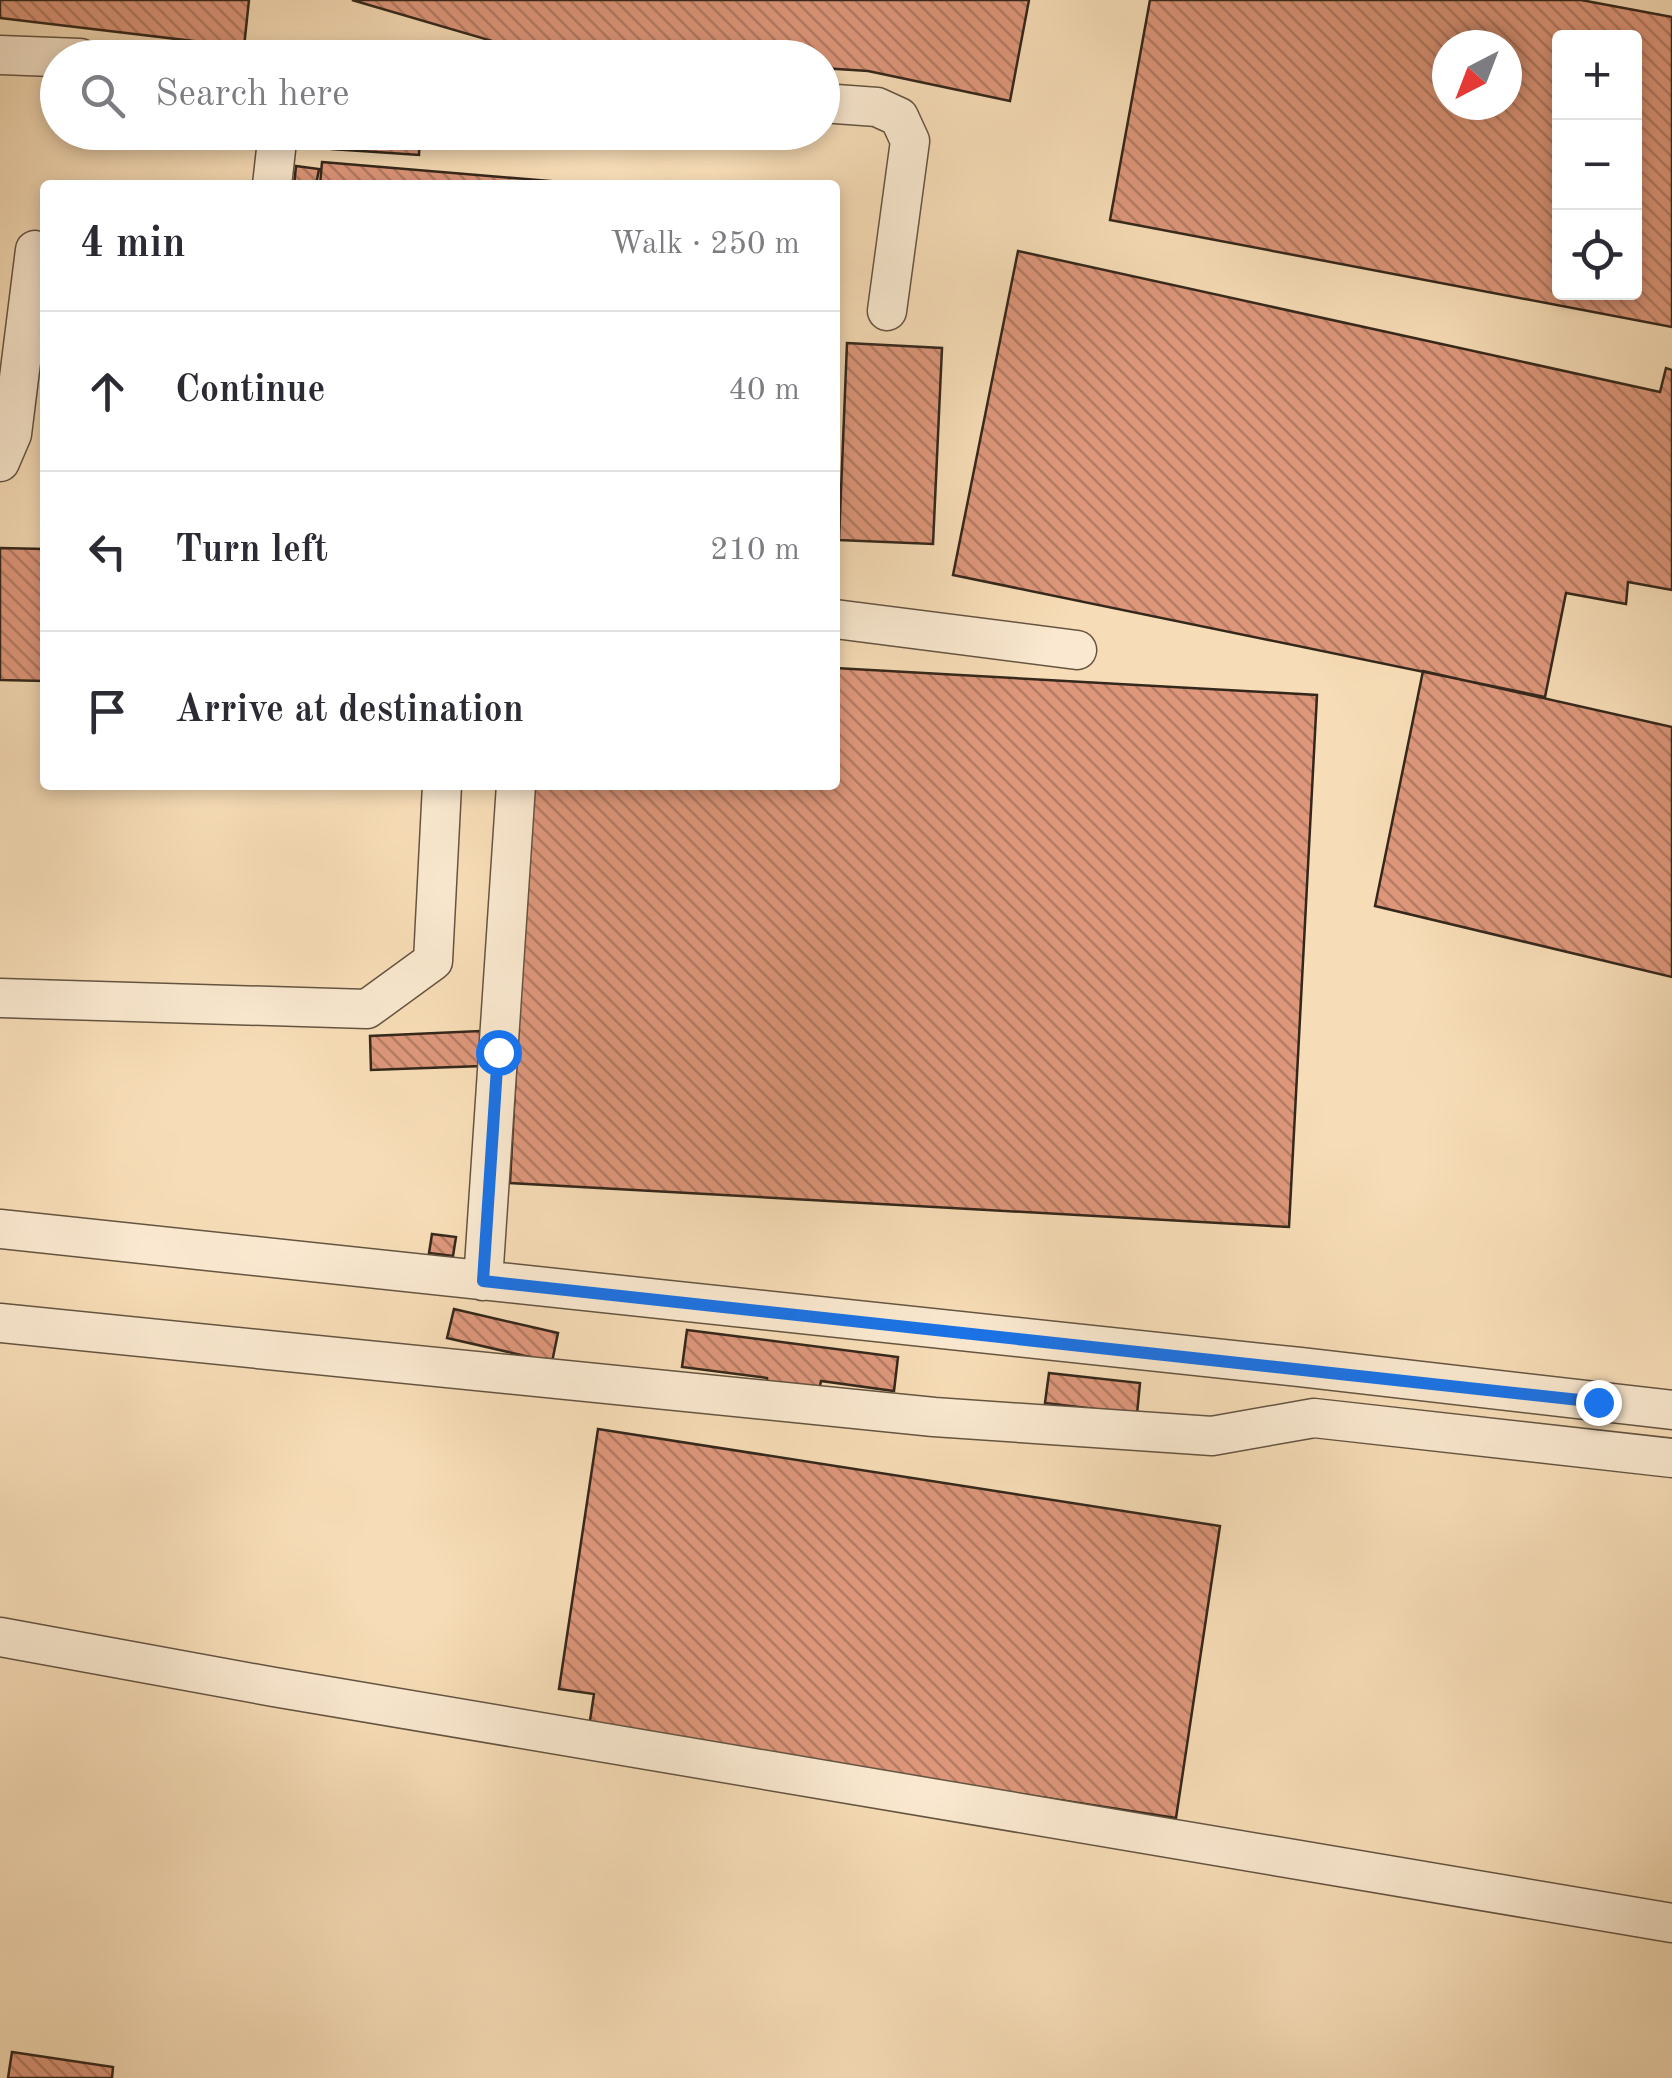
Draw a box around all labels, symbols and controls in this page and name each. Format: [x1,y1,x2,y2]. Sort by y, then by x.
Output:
north arrow [1432,30,1522,120]
map controls [1552,30,1642,300]
button: + [1552,30,1642,120]
search box [40,40,840,150]
icon: search [75,68,130,123]
text: Search here [155,76,350,114]
button: − [1552,120,1642,210]
button: locate [1552,210,1642,300]
text: 4 min [80,224,186,266]
text: Walk · 250 m [610,229,800,261]
icon: ahead [80,364,135,419]
text: Continue [175,372,325,410]
text: 40 m [729,375,800,407]
icon: left [80,524,135,579]
text: Turn left [175,532,328,570]
text: 210 m [710,535,800,567]
icon: arrive [80,684,135,739]
text: Arrive at destination [175,692,524,730]
route start [476,1030,522,1076]
route end [1576,1380,1622,1426]

